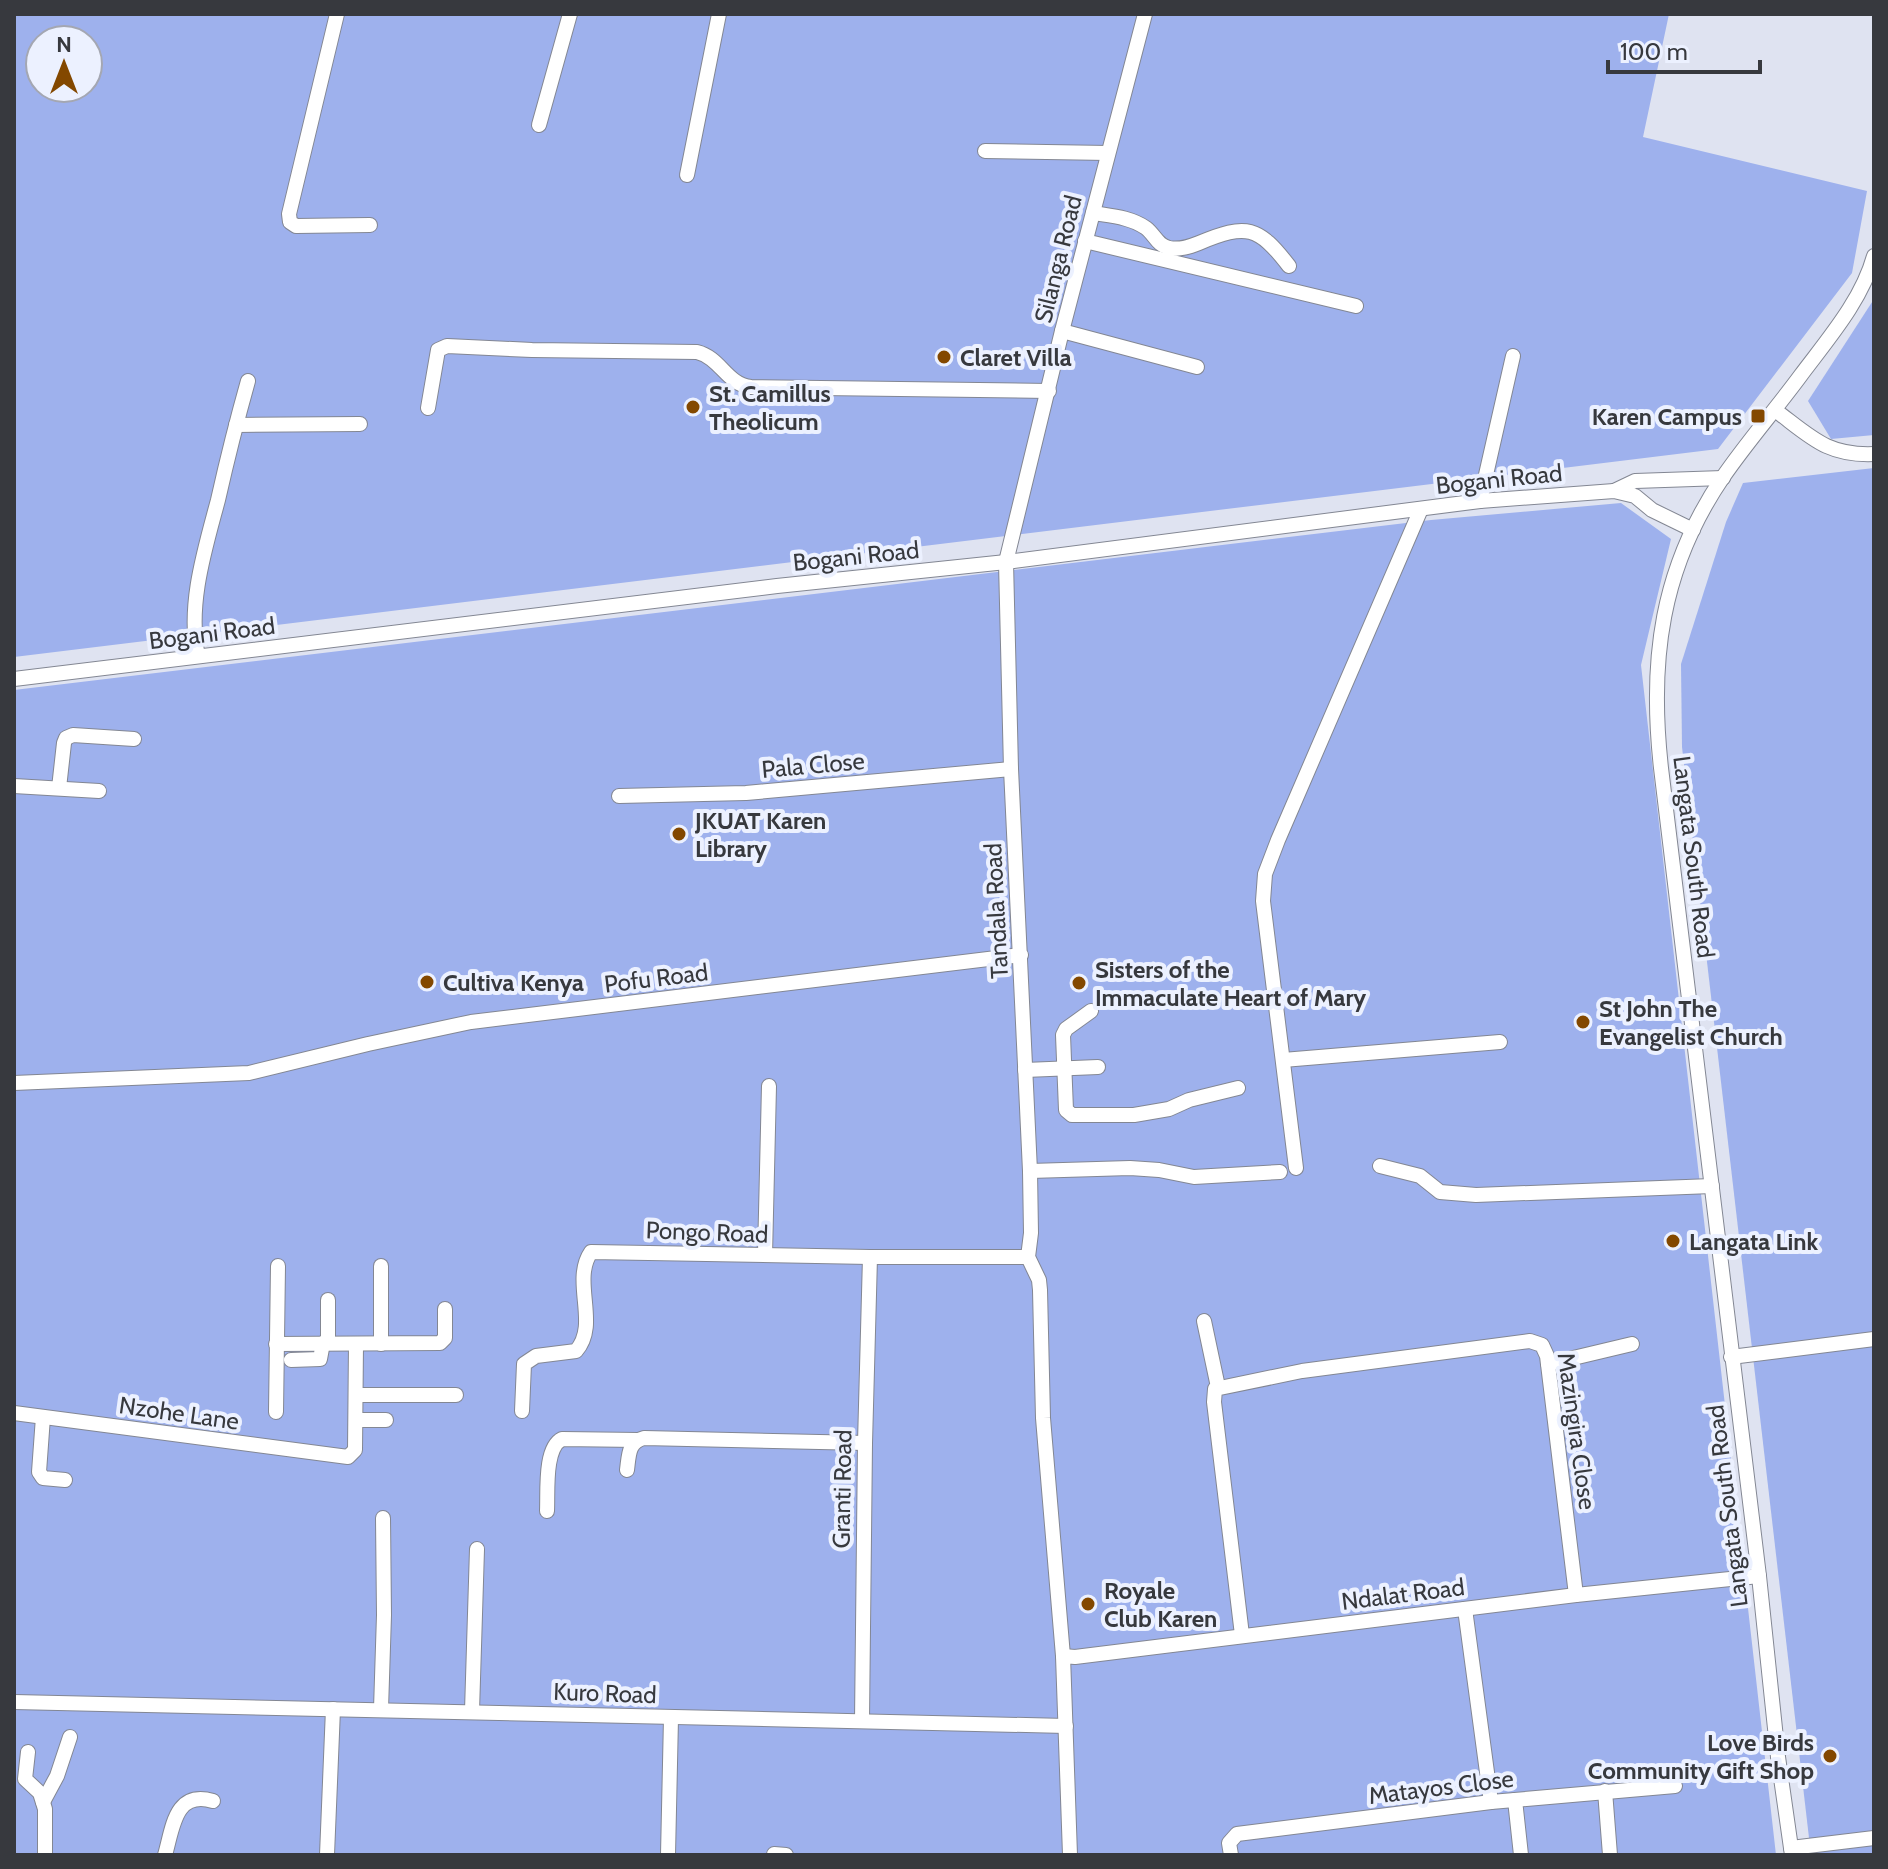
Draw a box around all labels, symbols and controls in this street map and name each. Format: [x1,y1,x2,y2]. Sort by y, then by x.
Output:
north arrow [24,24,104,104]
scale bar [1608,24,1760,74]
text: N [56,31,72,58]
text: 100 m [1620,37,1688,66]
street label: Silanga Road [1028,192,1088,326]
place label: Claret Villa [960,343,1072,372]
marker: Claret Villa [935,348,953,366]
place label: St. Camillus Theolicum [709,379,831,436]
marker: St. Camillus Theolicum [684,398,702,416]
place label: Karen Campus [1592,402,1742,431]
marker: Karen Campus [1749,407,1767,425]
street label: Bogani Road [1434,458,1564,500]
street label: Bogani Road [791,535,921,577]
street label: Bogani Road [147,611,277,655]
street label: Pala Close [760,746,866,784]
street label: Langata South Road [1667,754,1721,960]
place label: JKUAT Karen Library [694,806,826,863]
marker: JKUAT Karen Library [670,825,688,843]
street label: Tandala Road [978,842,1014,980]
place label: Sisters of the Immaculate Heart of Mary [1095,955,1366,1012]
street label: Pofu Road [602,957,710,999]
place label: Cultiva Kenya [443,968,584,997]
marker: Cultiva Kenya [418,973,436,991]
marker: Sisters of the Immaculate Heart of Mary [1070,974,1088,992]
place label: St John The Evangelist Church [1599,994,1783,1051]
marker: St John The Evangelist Church [1574,1013,1592,1031]
street label: Pongo Road [645,1215,769,1249]
place label: Langata Link [1689,1227,1819,1256]
marker: Langata Link [1664,1232,1682,1250]
street label: Mazingira Close [1552,1351,1602,1511]
street label: Nzohe Lane [117,1390,241,1436]
street label: Langata South Road [1700,1403,1754,1609]
street label: Granti Road [826,1429,858,1549]
street label: Ndalat Road [1340,1572,1466,1616]
place label: Royale Club Karen [1104,1576,1217,1633]
marker: Royale Club Karen [1079,1595,1097,1613]
street label: Kuro Road [553,1677,657,1709]
place label: Love Birds Community Gift Shop [1588,1728,1814,1785]
marker: Love Birds Community Gift Shop [1821,1747,1839,1765]
street label: Matayos Close [1367,1764,1515,1810]

